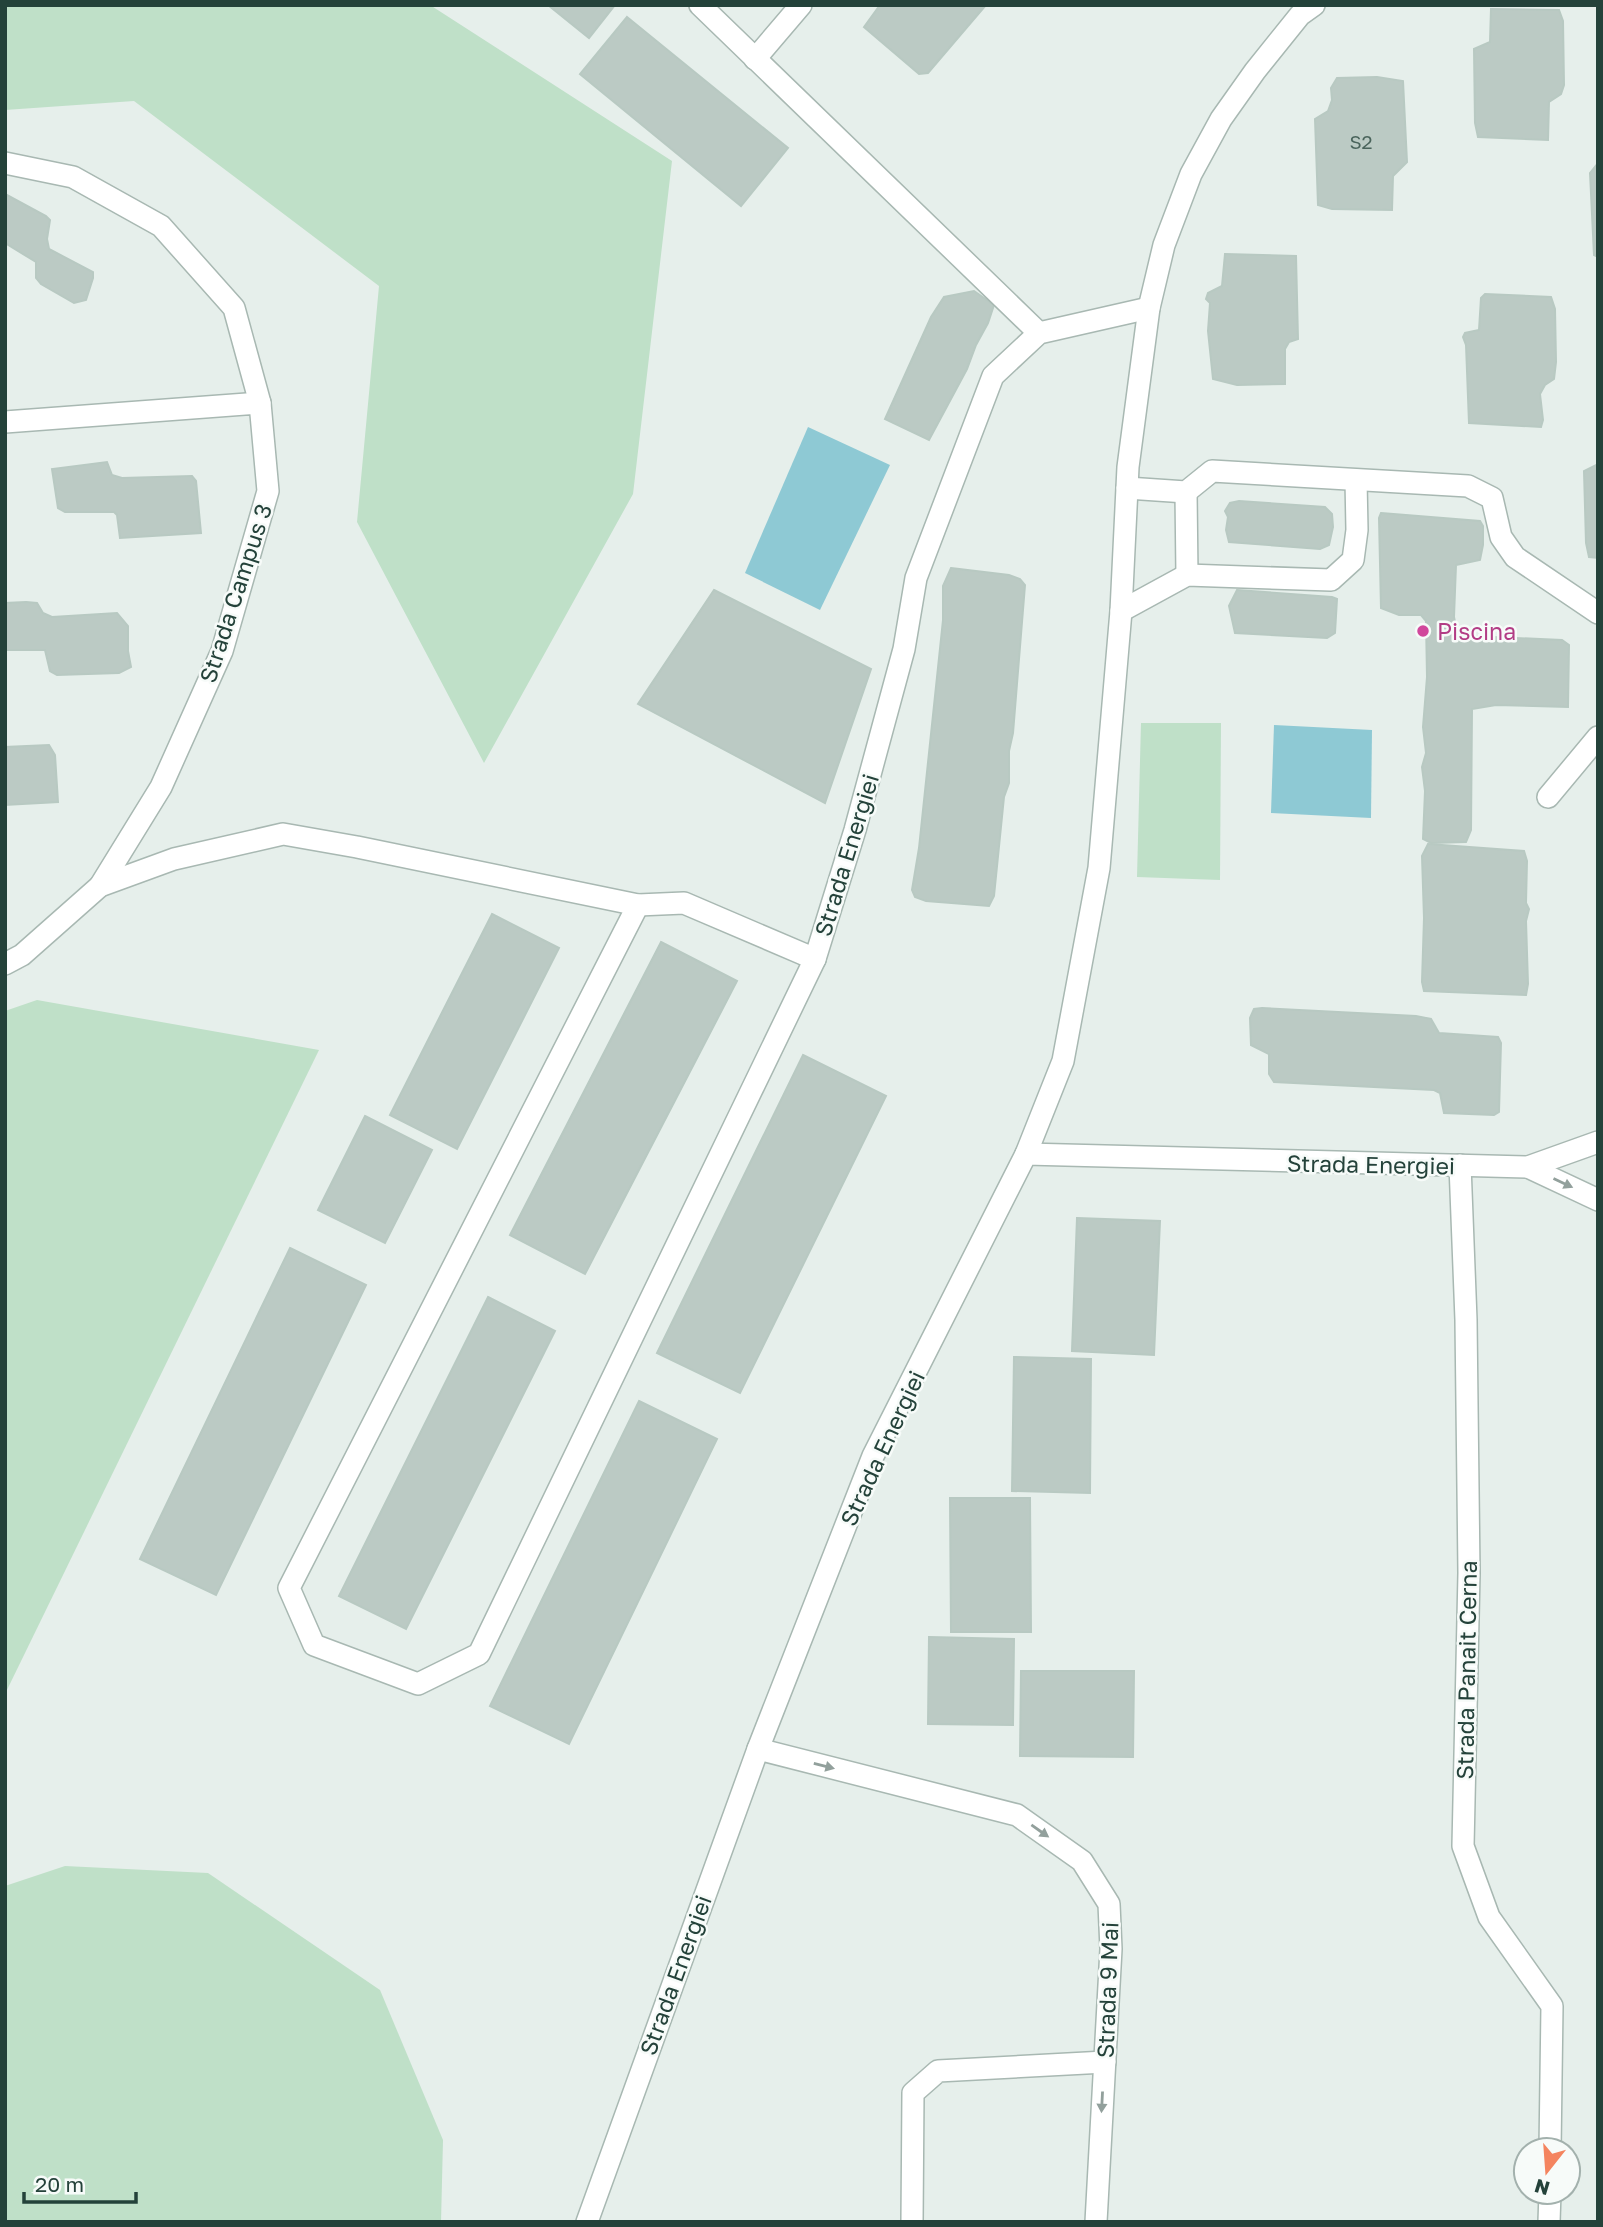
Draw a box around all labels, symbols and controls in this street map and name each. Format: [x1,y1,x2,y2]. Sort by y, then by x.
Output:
house number: S2 [1349,130,1373,153]
street label: Strada Campus 3 [193,500,277,686]
place label: Piscina [1437,617,1516,645]
marker: Piscina [1415,623,1431,639]
street label: Strada Energiei [808,771,884,939]
street label: Strada Energiei [1287,1149,1455,1179]
one-way arrow [1553,1178,1573,1189]
street label: Strada Energiei [834,1366,930,1530]
street label: Strada Panait Cerna [1450,1560,1482,1780]
one-way arrow [813,1761,835,1772]
one-way arrow [1031,1824,1049,1838]
street label: Strada Energiei [633,1891,717,2059]
street label: Strada 9 Mai [1091,1921,1123,2059]
one-way arrow [1097,2091,1108,2113]
north arrow [1512,2136,1582,2206]
scale bar [24,2160,136,2204]
text: 20 m [35,2171,84,2197]
text: N [1532,2175,1552,2201]

